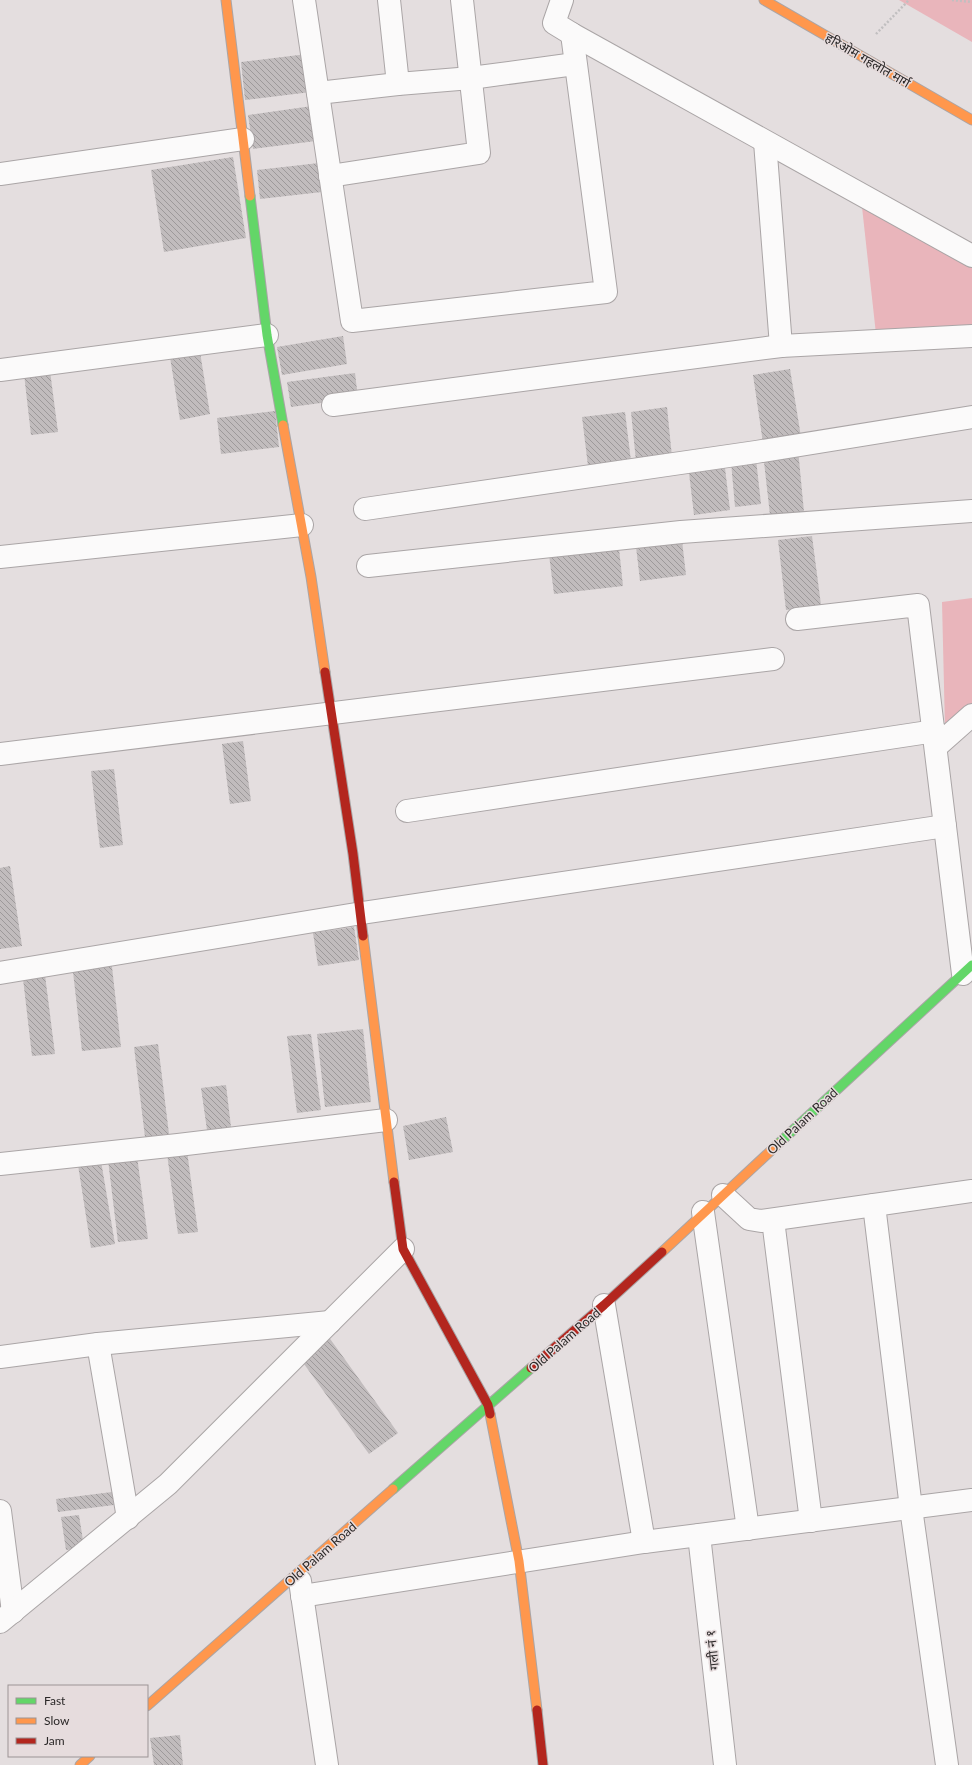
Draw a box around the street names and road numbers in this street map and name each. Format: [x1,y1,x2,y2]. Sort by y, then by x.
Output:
street label: हरिओम गहलोत मार्ग [823,29,914,91]
street label: Old Palam Road [763,1084,841,1158]
street label: Old Palam Road [525,1304,603,1376]
street label: Old Palam Road [281,1518,359,1590]
street label: गली नं १ [702,1629,722,1671]

